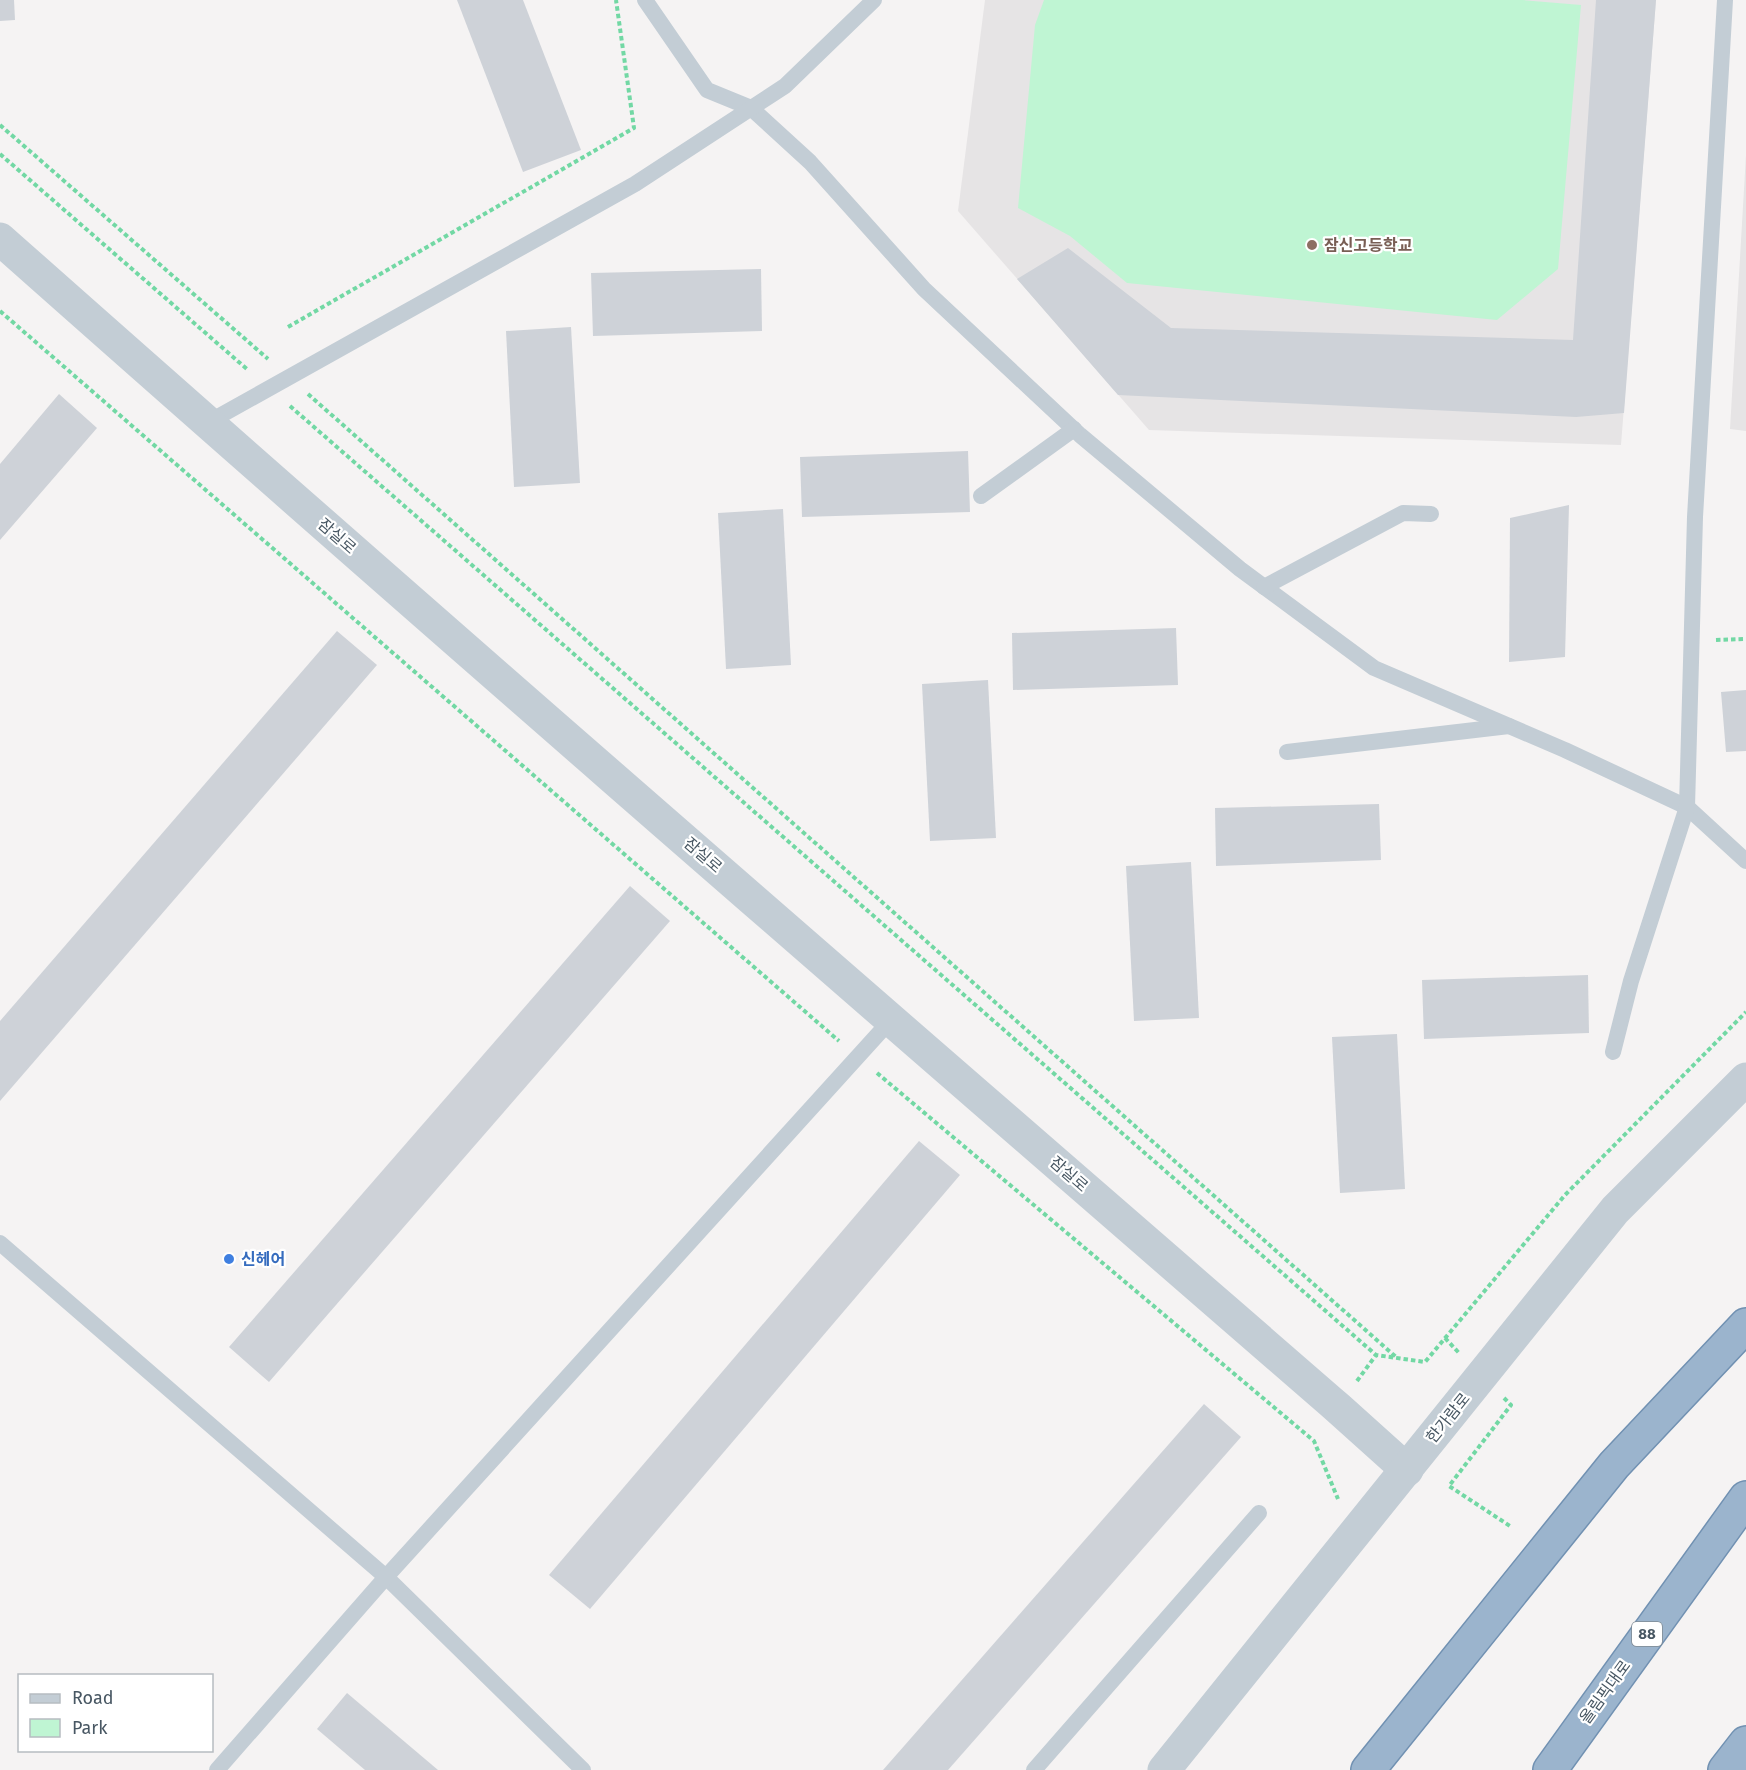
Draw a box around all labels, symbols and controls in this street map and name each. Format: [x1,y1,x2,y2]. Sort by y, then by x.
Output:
place label: 잠신고등학교 [1324,236,1413,255]
marker: 잠신고등학교 [1305,238,1319,252]
street label: 잠실로 [314,514,360,558]
street label: 잠실로 [680,833,726,877]
street label: 잠실로 [1046,1152,1092,1196]
place label: 신헤어 [241,1250,285,1269]
marker: 신헤어 [222,1252,236,1266]
street label: 한가람로 [1422,1389,1474,1447]
road number: 88 [1632,1622,1662,1646]
street label: 올림픽대로 [1576,1656,1634,1727]
legend [18,1674,213,1752]
text: Road [72,1687,114,1709]
text: Park [72,1717,108,1739]

